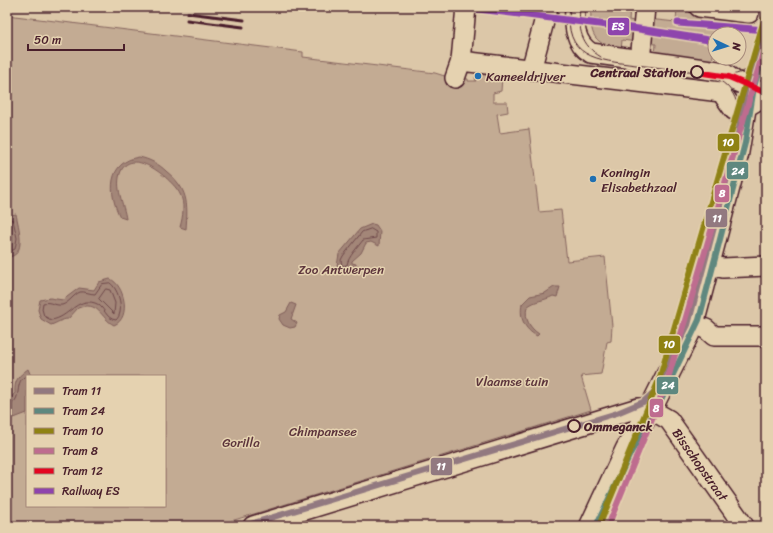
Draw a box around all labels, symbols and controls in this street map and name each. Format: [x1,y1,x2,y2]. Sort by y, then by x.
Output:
line badge: ES [607,17,630,36]
text: ES [611,17,625,36]
scale bar [28,26,124,52]
north arrow [707,26,747,66]
text: 50 m [34,29,61,51]
text: N [727,41,746,52]
place label: Centraal Station [589,61,687,84]
place label: Kameeldrijver [486,65,566,88]
marker: Centraal Station [690,65,704,79]
marker: Kameeldrijver [473,71,483,81]
line badge: 10 [717,133,740,152]
text: 10 [722,133,734,152]
place label: Koningin Elisabethzaal [601,161,677,199]
line badge: 24 [726,161,749,180]
text: 24 [730,162,745,181]
marker: Koningin Elisabethzaal [588,174,598,184]
line badge: 8 [714,184,730,203]
text: 8 [718,184,726,203]
line badge: 11 [705,208,728,228]
text: 11 [712,209,722,228]
park label: Zoo Antwerpen [298,258,384,281]
line badge: 10 [658,335,681,354]
text: 10 [663,335,675,354]
park label: Vlaamse tuin [476,370,548,393]
legend [26,375,166,507]
line badge: 24 [656,376,679,395]
text: 24 [660,376,675,395]
text: Tram 11 [62,380,101,402]
line badge: 8 [649,398,664,418]
text: 8 [652,399,660,418]
text: Tram 24 [62,400,106,422]
place label: Ommeganck [583,415,653,438]
marker: Ommeganck [567,419,581,433]
text: Tram 10 [62,420,104,442]
park label: Chimpansee [289,420,357,443]
street label: Bisschopstraat [666,423,735,506]
park label: Gorilla [222,431,260,454]
text: Tram 8 [62,440,98,462]
line badge: 11 [430,457,453,476]
text: 11 [436,457,446,476]
text: Tram 12 [62,460,103,482]
text: Railway ES [62,480,120,502]

